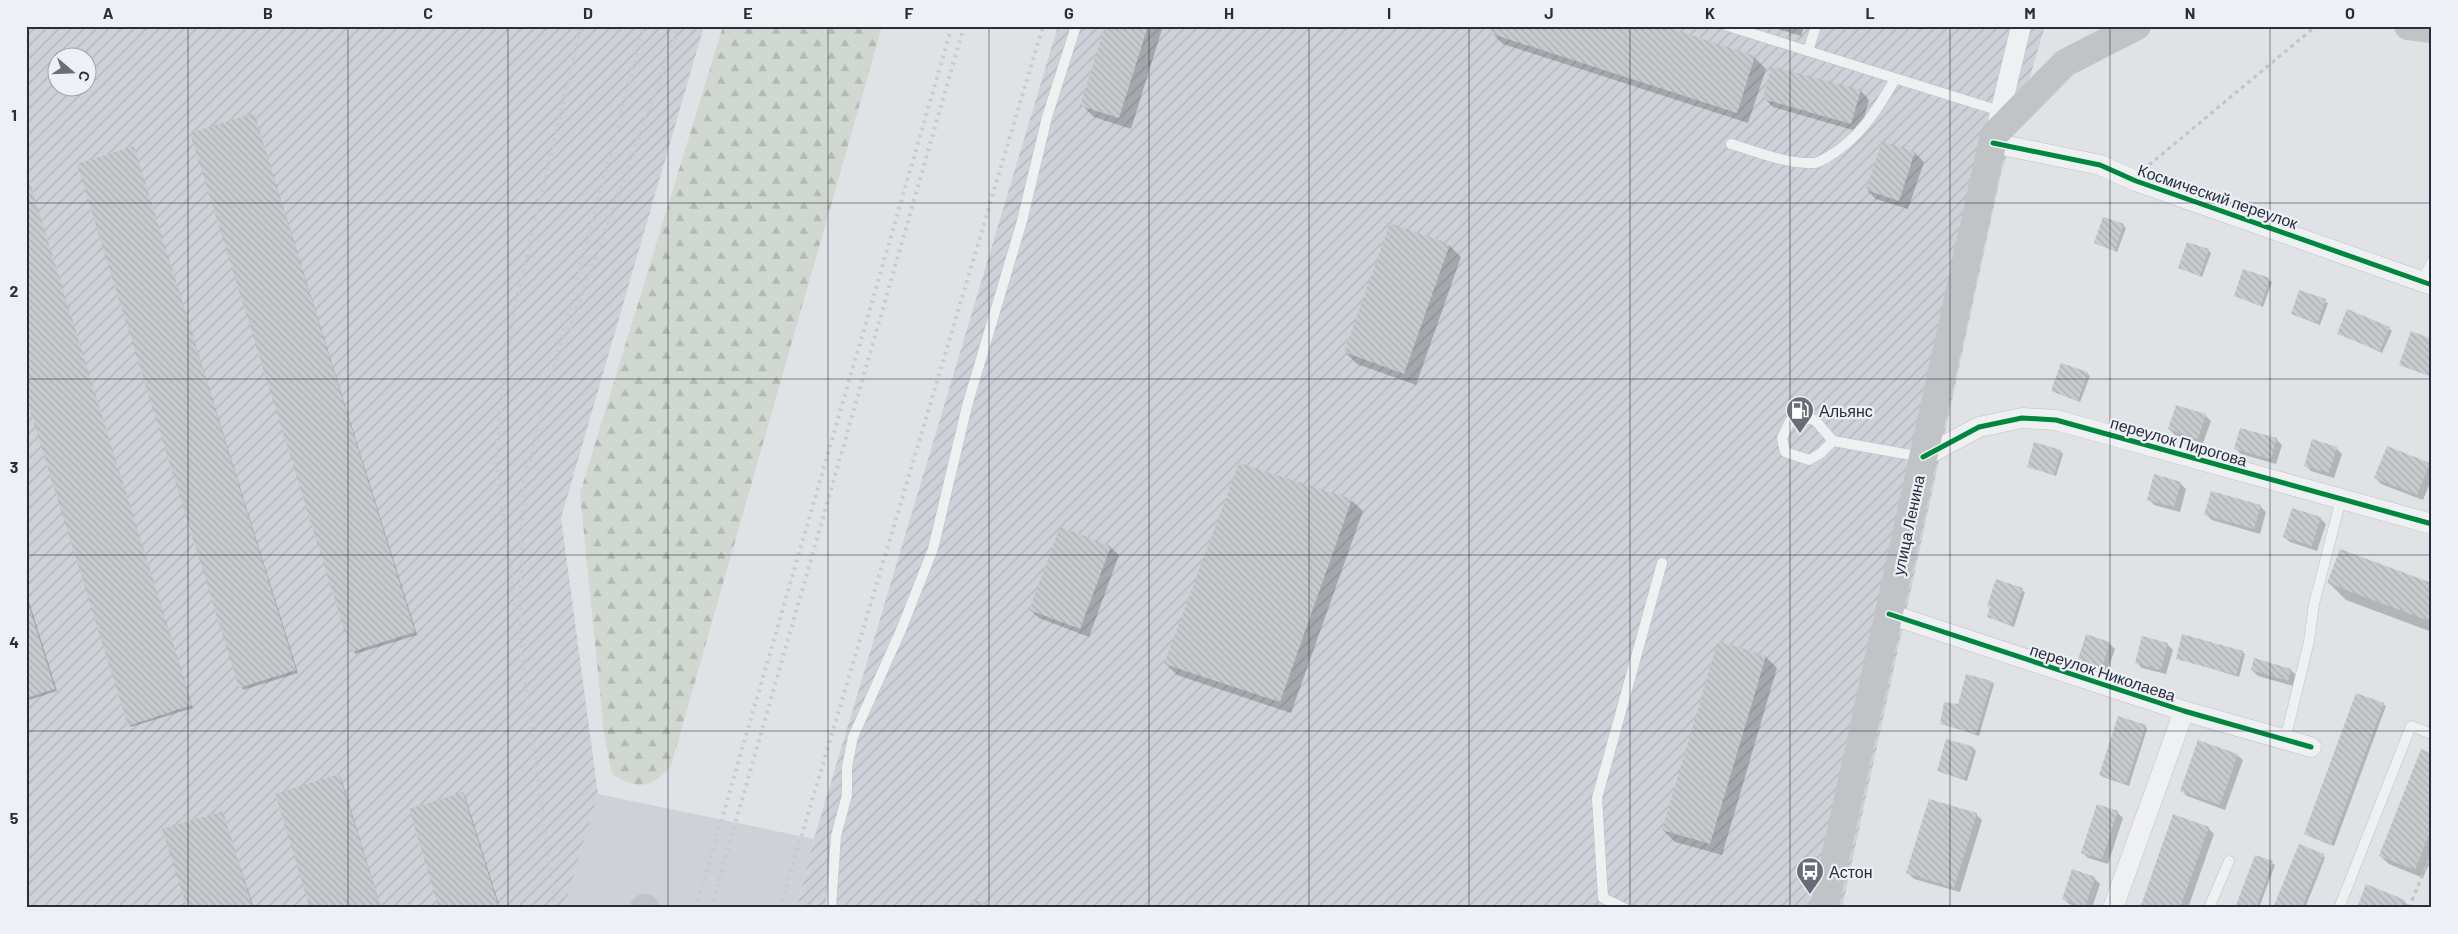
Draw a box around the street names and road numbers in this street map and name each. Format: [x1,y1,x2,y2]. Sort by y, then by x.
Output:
street label: Космический переулок [2136,160,2301,233]
street label: переулок Пирогова [2108,412,2250,470]
street label: улица Ленина [1888,473,1928,577]
street label: переулок Николаева [2028,639,2178,705]

